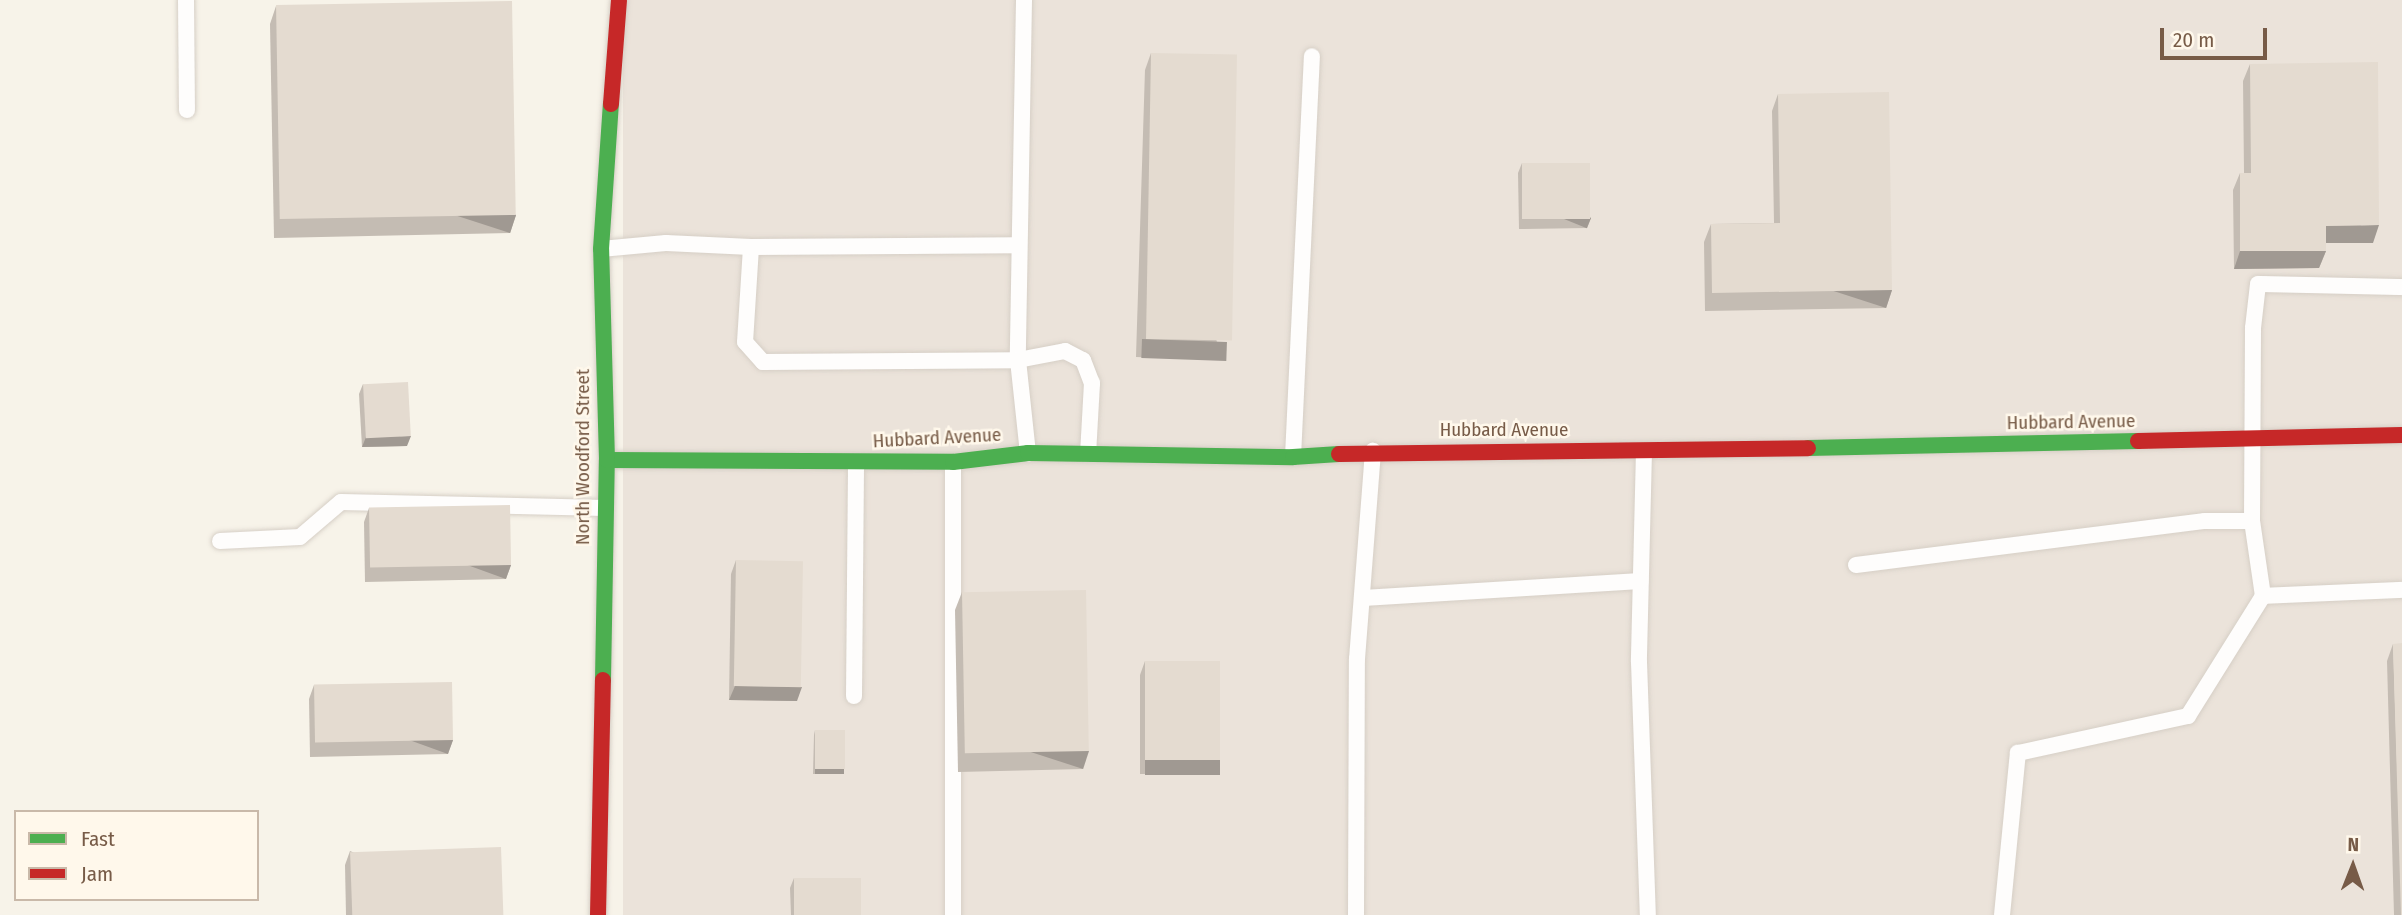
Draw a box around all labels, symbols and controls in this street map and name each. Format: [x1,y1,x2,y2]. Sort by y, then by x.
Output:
scale bar [2164,14,2271,58]
text: 20 m [2173,27,2214,53]
street label: North Woodford Street [572,369,594,545]
street label: Hubbard Avenue [2006,409,2136,435]
street label: Hubbard Avenue [1440,419,1568,441]
street label: Hubbard Avenue [872,423,1002,453]
legend [14,810,259,901]
text: Fast [81,826,115,852]
north arrow [2318,831,2388,901]
text: N [2347,833,2359,856]
text: Jam [81,861,113,887]

